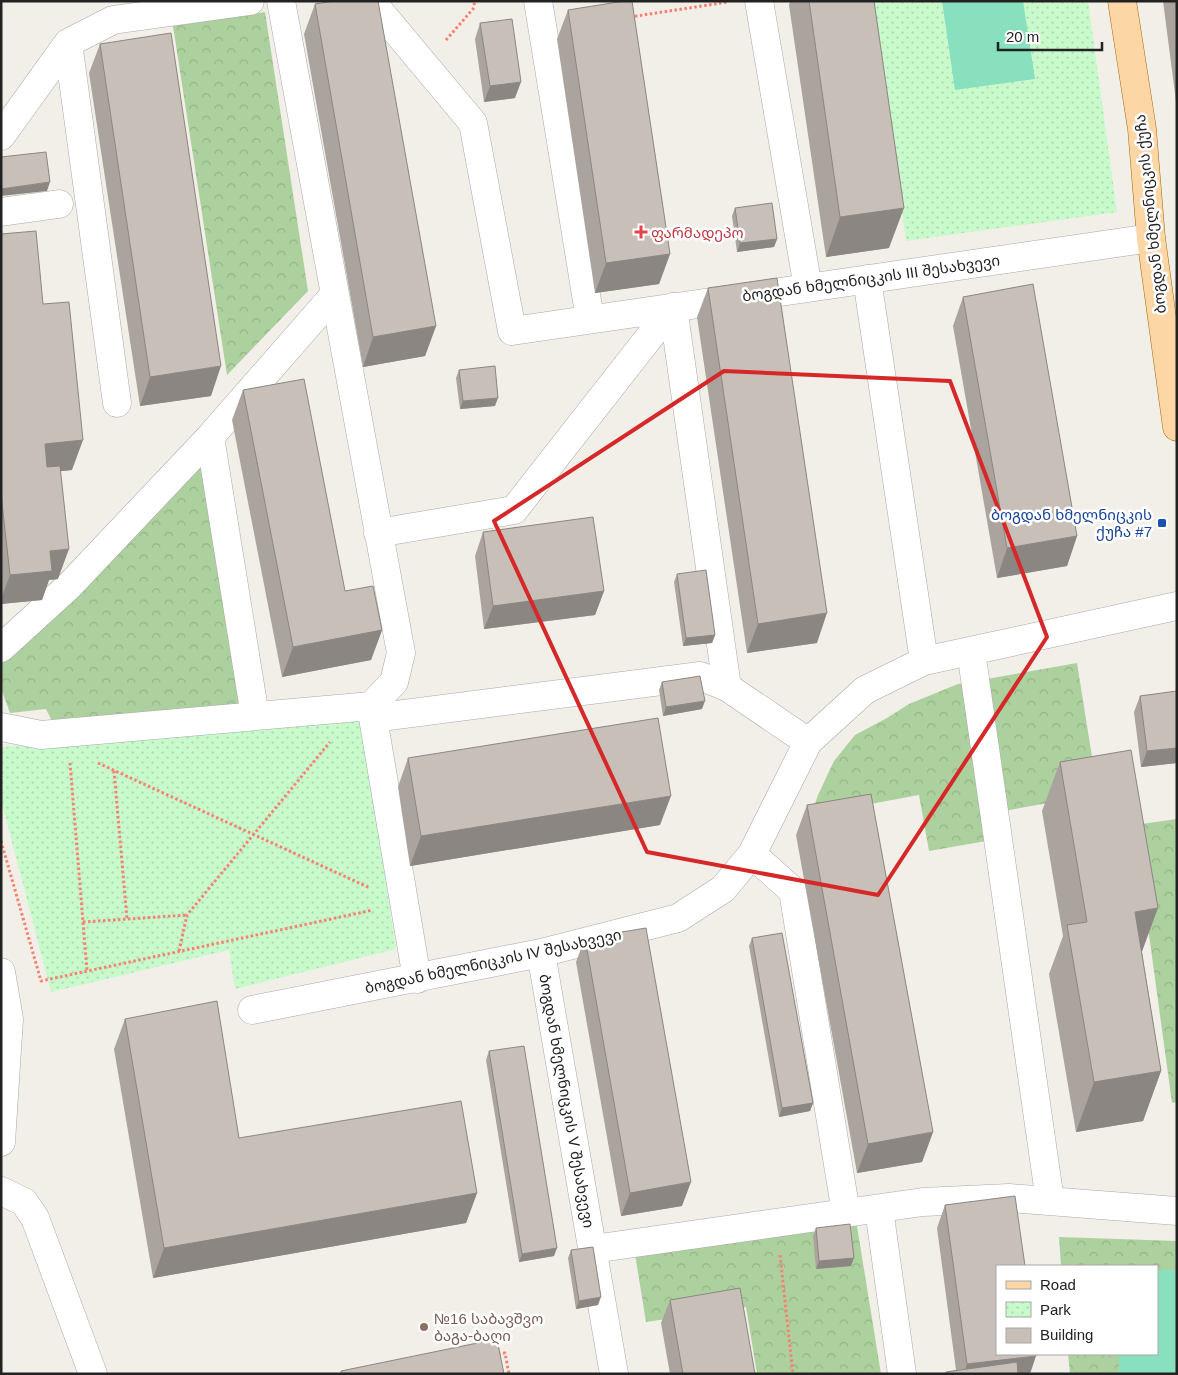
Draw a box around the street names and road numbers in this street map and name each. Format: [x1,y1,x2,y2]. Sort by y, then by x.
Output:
street label: ბოგდან ხმელნიცკის ქუჩა [1131,113,1170,314]
street label: ბოგდან ხმელნიცკის III შესახვევი [741,251,1001,306]
street label: ბოგდან ხმელნიცკის IV შესახვევი [363,925,623,998]
street label: ბოგდან ხმელნიცკის V შესახვევი [535,973,598,1230]

